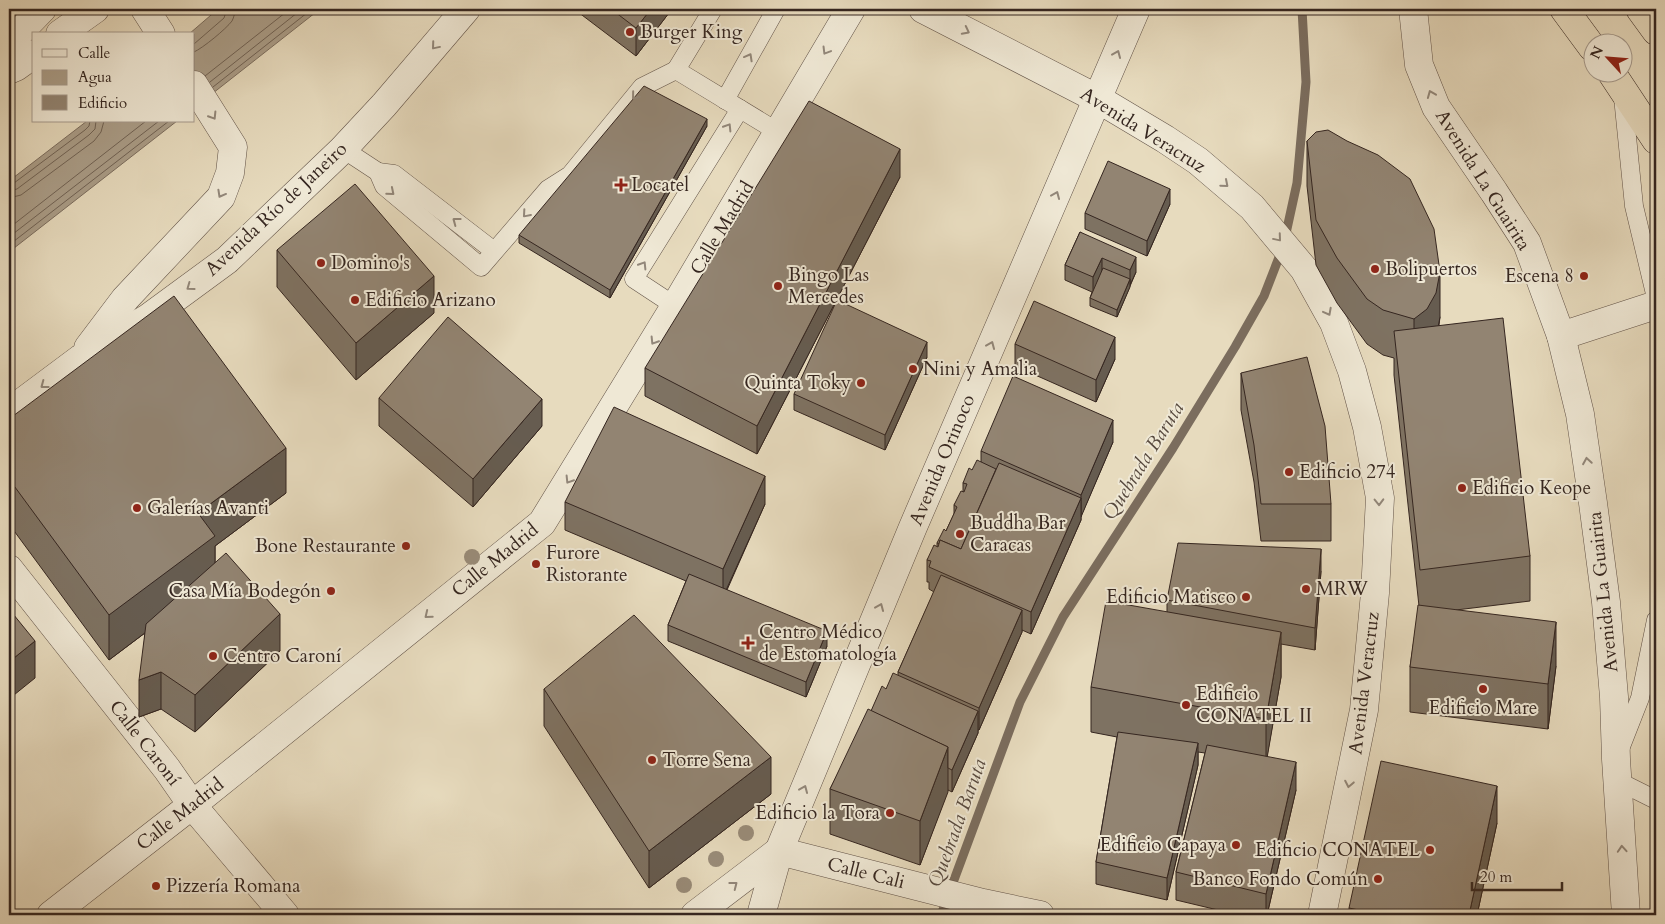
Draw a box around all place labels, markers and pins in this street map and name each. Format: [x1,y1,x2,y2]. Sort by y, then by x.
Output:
place label: Burger King [640,19,743,45]
marker: Burger King [624,26,636,38]
place label: Locatel [631,172,689,198]
marker: Locatel [615,179,627,191]
place label: Domino's [331,250,410,276]
place label: Bolipuertos [1385,256,1477,282]
marker: Domino's [315,257,327,269]
place label: Bingo Las Mercedes [788,262,869,310]
marker: Bolipuertos [1369,263,1381,275]
place label: Escena 8 [1505,263,1574,289]
marker: Escena 8 [1578,270,1590,282]
marker: Bingo Las Mercedes [772,280,784,292]
place label: Edificio Arizano [365,287,496,313]
marker: Edificio Arizano [349,294,361,306]
place label: Nini y Amalia [923,356,1037,382]
marker: Nini y Amalia [907,363,919,375]
place label: Quinta Toky [744,370,851,396]
marker: Quinta Toky [855,377,867,389]
place label: Edificio 274 [1299,459,1396,485]
marker: Edificio 274 [1283,466,1295,478]
place label: Edificio Keope [1472,475,1591,501]
marker: Edificio Keope [1456,482,1468,494]
place label: Galerías Avanti [147,495,269,521]
marker: Galerías Avanti [131,502,143,514]
place label: Buddha Bar Caracas [970,510,1065,558]
marker: Buddha Bar Caracas [954,528,966,540]
place label: Bone Restaurante [255,533,396,559]
marker: Bone Restaurante [400,540,412,552]
place label: Furore Ristorante [546,540,628,588]
marker: Furore Ristorante [530,558,542,570]
place label: MRW [1316,576,1368,602]
place label: Casa Mía Bodegón [168,578,321,604]
marker: MRW [1300,583,1312,595]
place label: Edificio Matisco [1106,584,1236,610]
marker: Casa Mía Bodegón [325,585,337,597]
marker: Edificio Matisco [1240,591,1252,603]
place label: Centro Médico de Estomatología [759,619,897,667]
marker: Centro Médico de Estomatología [741,636,755,650]
place label: Centro Caroní [223,643,341,669]
marker: Centro Caroní [207,650,219,662]
place label: Edificio CONATEL II [1196,681,1312,729]
marker: Edificio Mare [1477,683,1489,695]
place label: Edificio Mare [1429,695,1537,721]
marker: Edificio CONATEL II [1180,699,1192,711]
place label: Torre Sena [662,747,751,773]
marker: Torre Sena [646,754,658,766]
place label: Edificio la Tora [755,800,880,826]
marker: Edificio la Tora [884,807,896,819]
place label: Edificio Capaya [1099,832,1226,858]
place label: Edificio CONATEL [1255,837,1421,863]
marker: Edificio Capaya [1230,839,1242,851]
marker: Edificio CONATEL [1424,844,1436,856]
place label: Banco Fondo Común [1193,866,1368,892]
place label: Pizzería Romana [166,873,301,899]
marker: Banco Fondo Común [1372,873,1384,885]
marker: Pizzería Romana [150,880,162,892]

